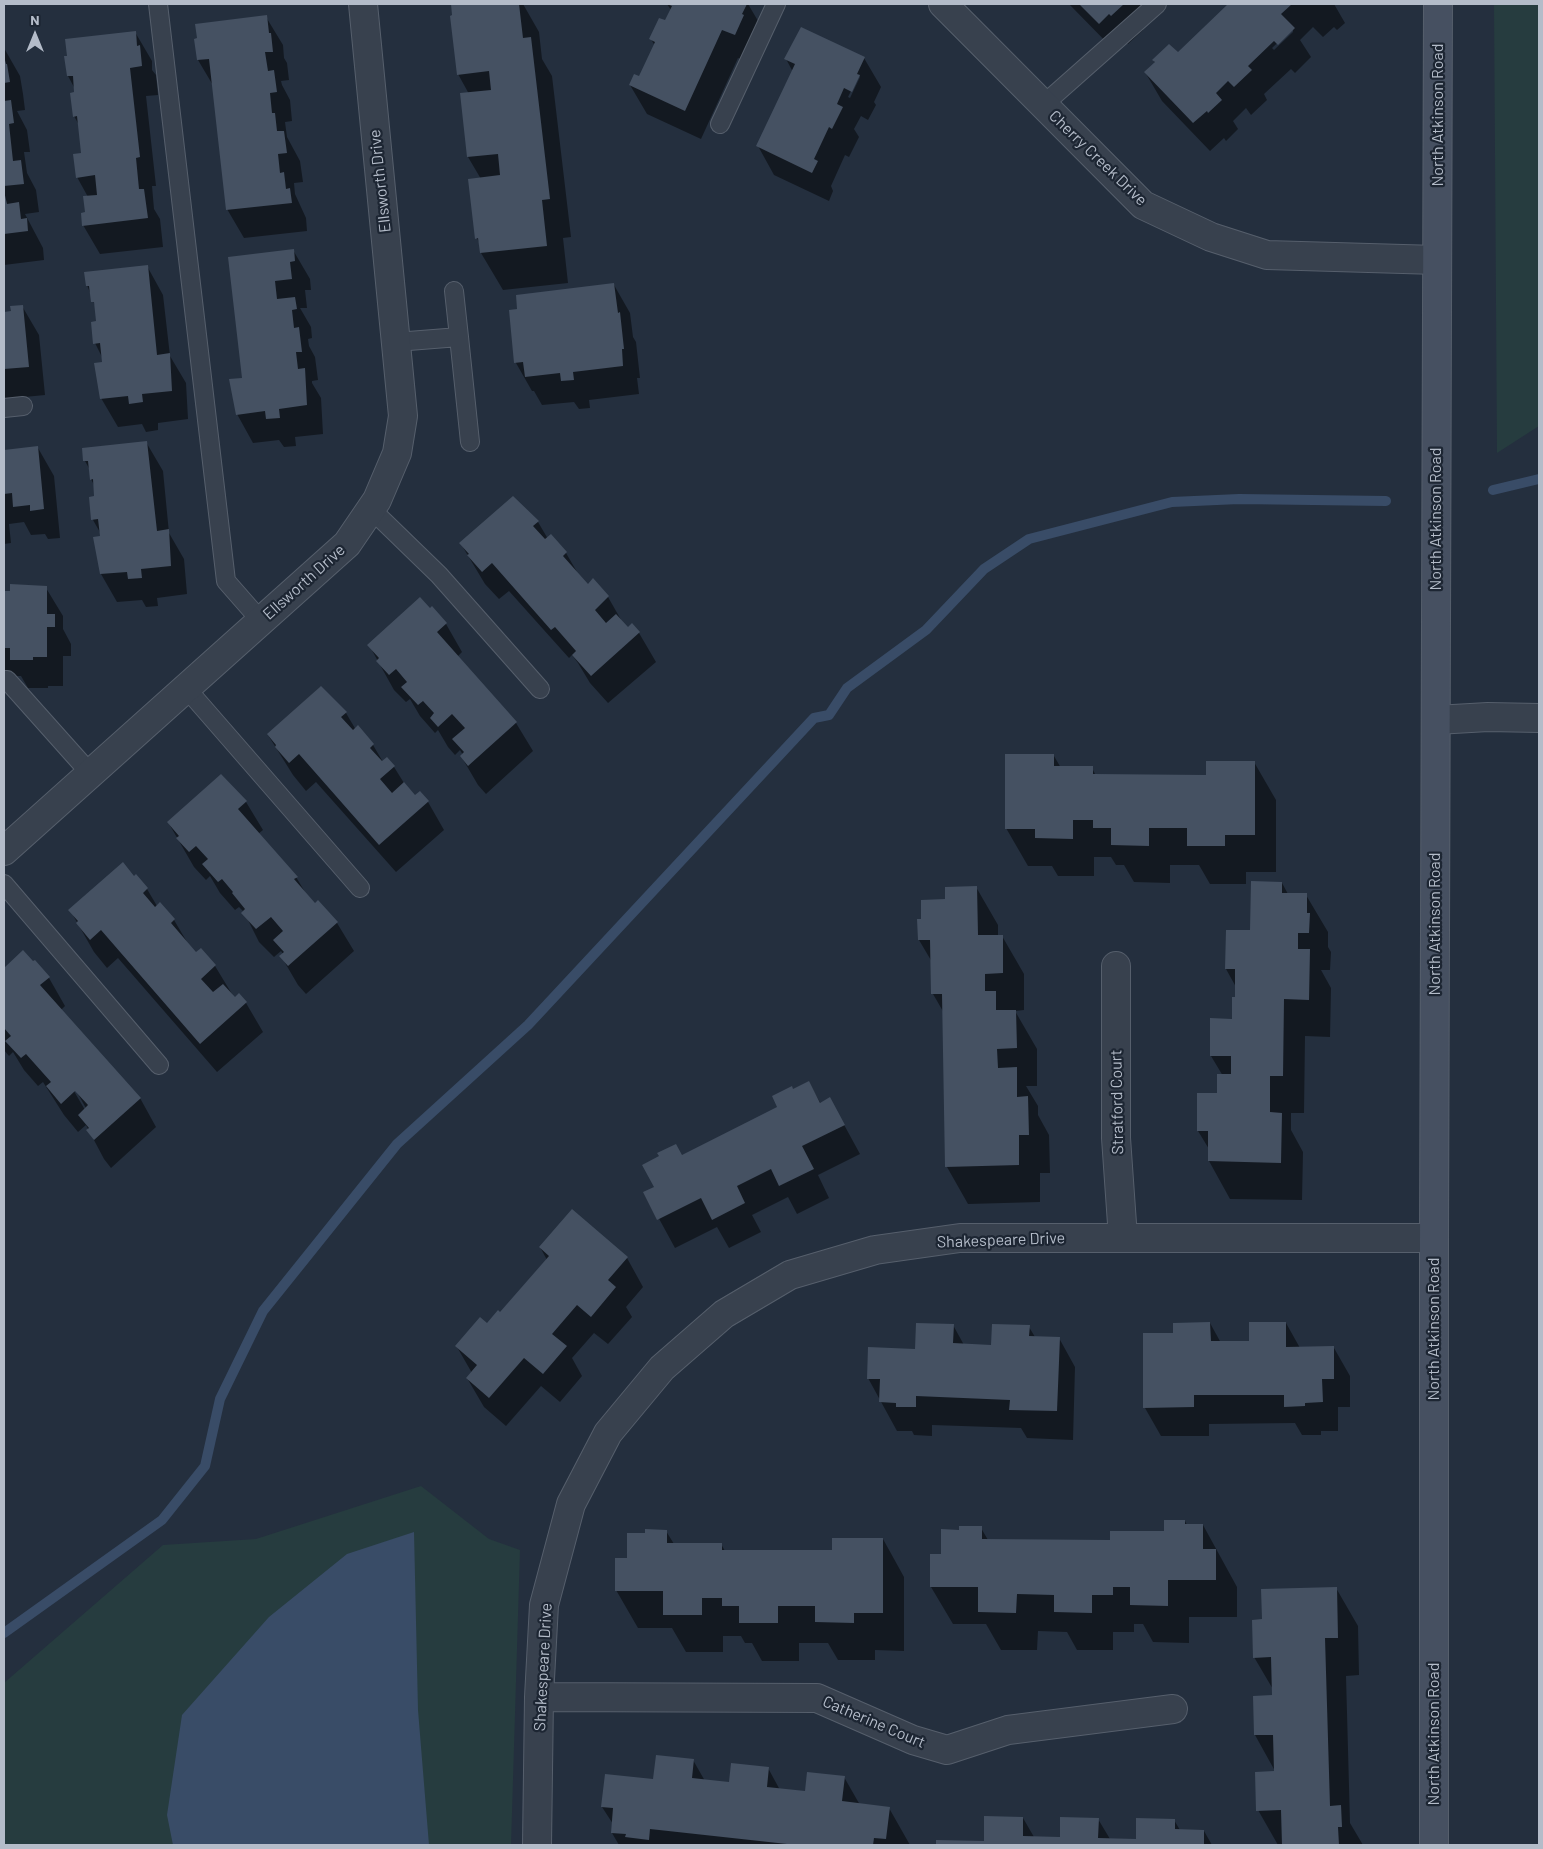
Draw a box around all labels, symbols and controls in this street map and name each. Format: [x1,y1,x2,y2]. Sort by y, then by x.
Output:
north arrow [10,10,60,60]
text: N [30,11,40,28]
street label: North Atkinson Road [1428,44,1448,186]
street label: Cherry Creek Drive [1045,106,1151,210]
street label: Ellsworth Drive [365,128,395,234]
street label: North Atkinson Road [1426,448,1446,590]
street label: Ellsworth Drive [259,540,349,624]
street label: North Atkinson Road [1425,853,1445,995]
street label: Stratford Court [1106,1049,1128,1155]
street label: Shakespeare Drive [937,1228,1065,1252]
street label: North Atkinson Road [1424,1258,1444,1400]
street label: Shakespeare Drive [530,1602,556,1732]
street label: North Atkinson Road [1424,1663,1444,1805]
street label: Catherine Court [820,1692,928,1752]

